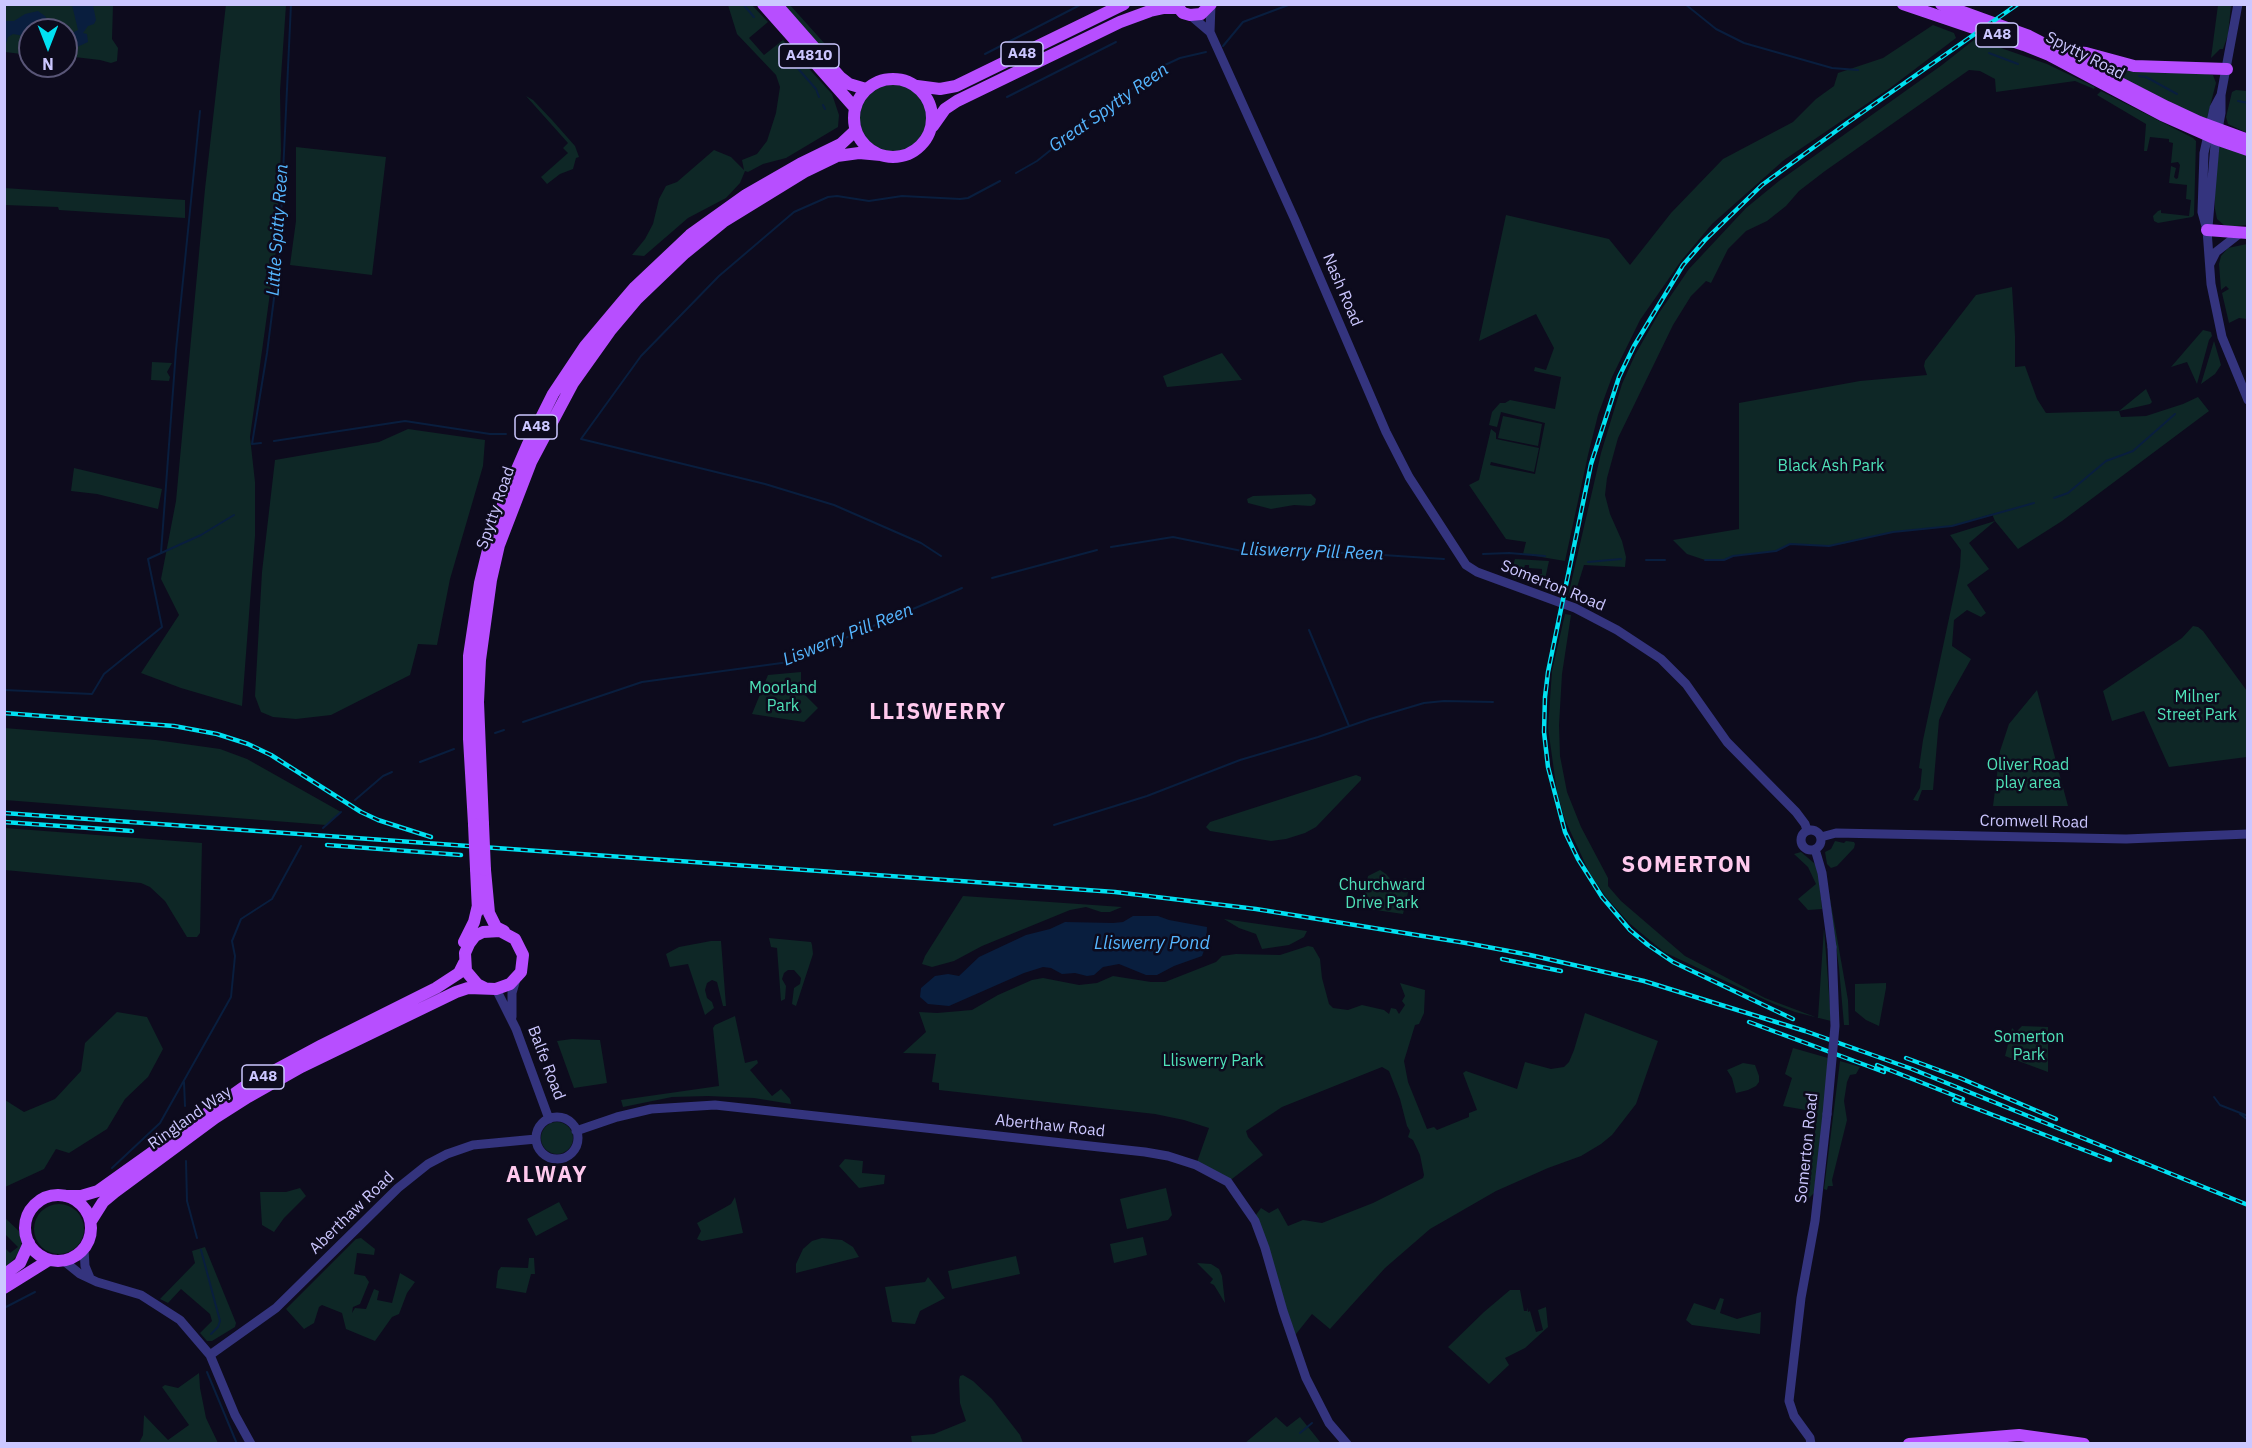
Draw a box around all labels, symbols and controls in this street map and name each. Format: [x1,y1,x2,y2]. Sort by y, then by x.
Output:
north arrow [18,18,78,78]
road number: A48 [1976,23,2018,47]
street label: Spytty Road [2042,28,2128,84]
road number: A48 [1001,42,1043,66]
road number: A4810 [779,44,839,68]
text: N [42,54,54,74]
water label: Great Spytty Reen [1045,59,1173,157]
water label: Little Spitty Reen [263,163,293,297]
street label: Nash Road [1318,251,1366,329]
road number: A48 [515,415,557,439]
park label: Black Ash Park [1778,456,1884,476]
street label: Spytty Road [473,464,519,552]
water label: Lliswerry Pill Reen [1240,539,1384,565]
street label: Somerton Road [1498,556,1608,616]
water label: Liswerry Pill Reen [780,599,916,671]
park label: Moorland Park [749,678,817,716]
park label: Milner Street Park [2157,687,2237,725]
district label: LLISWERRY [869,700,1007,726]
park label: Oliver Road play area [1987,755,2069,793]
street label: Cromwell Road [1979,811,2089,833]
district label: SOMERTON [1621,853,1753,879]
park label: Churchward Drive Park [1339,875,1425,913]
water label: Lliswerry Pond [1094,933,1210,955]
street label: Balfe Road [523,1023,569,1103]
park label: Somerton Park [1994,1027,2064,1065]
park label: Lliswerry Park [1162,1051,1264,1071]
road number: A48 [242,1065,284,1089]
street label: Ringland Way [145,1082,235,1154]
street label: Somerton Road [1792,1092,1822,1204]
street label: Aberthaw Road [994,1111,1106,1141]
district label: ALWAY [506,1163,588,1189]
street label: Aberthaw Road [306,1168,398,1258]

